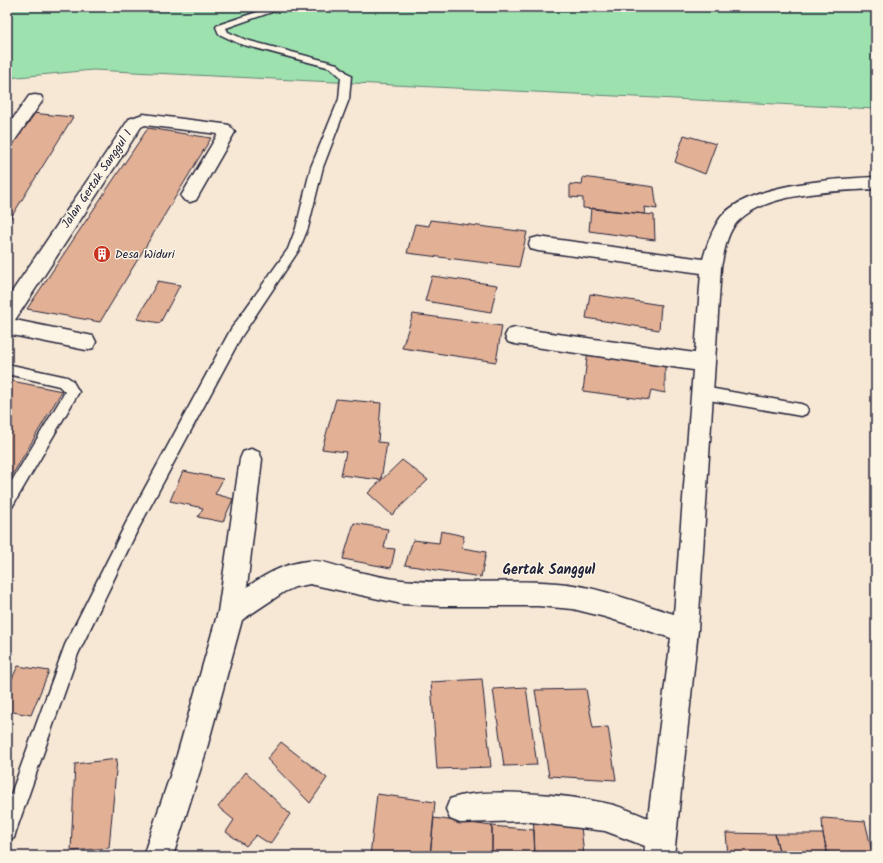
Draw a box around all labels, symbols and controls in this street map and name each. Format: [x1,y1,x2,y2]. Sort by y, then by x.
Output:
street label: Jalan Gertak Sanggul 1 [57,126,137,232]
building icon: Desa Widuri [92,244,112,264]
place label: Desa Widuri [115,245,176,264]
district label: Gertak Sanggul [503,559,596,581]

